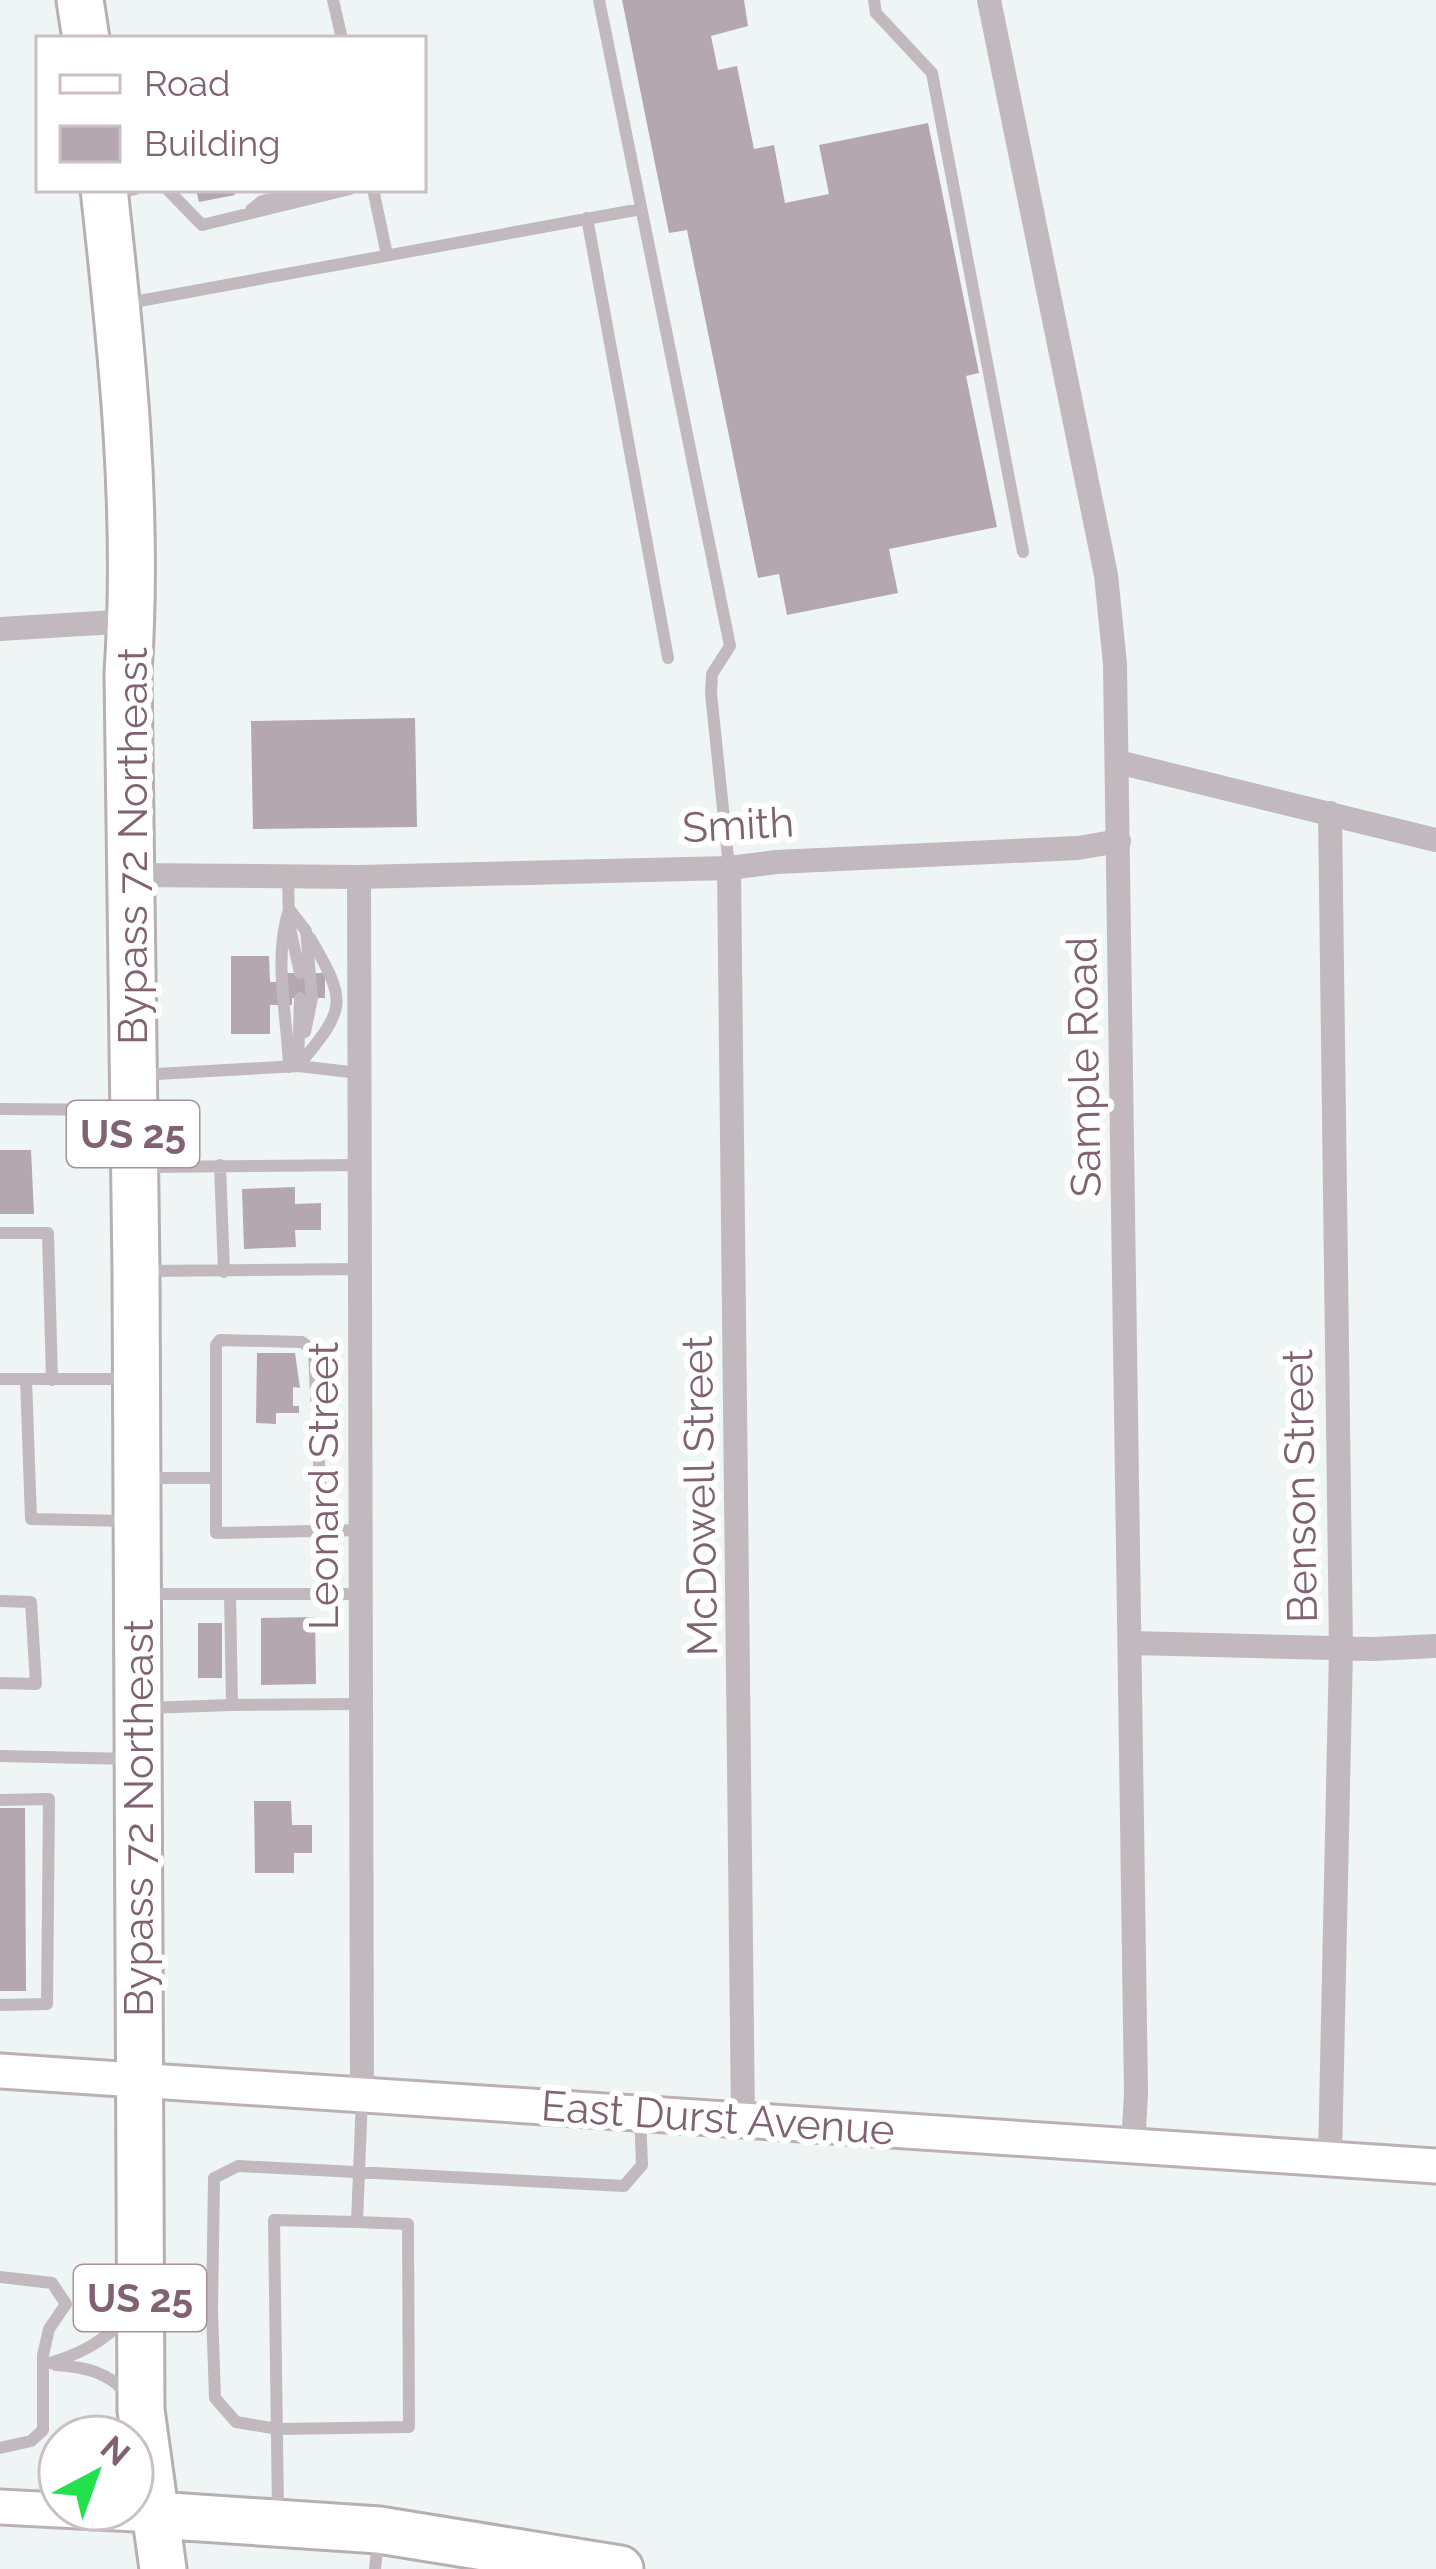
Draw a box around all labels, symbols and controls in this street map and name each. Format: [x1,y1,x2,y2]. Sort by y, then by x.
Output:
legend [36,36,426,192]
text: Road [144,62,230,104]
text: Building [144,122,280,164]
street label: Bypass 72 Northeast [108,647,157,1045]
street label: Smith [681,798,795,852]
street label: Sample Road [1057,936,1111,1198]
road number: US 25 [67,1101,199,1167]
street label: McDowell Street [673,1335,727,1657]
street label: Leonard Street [299,1342,348,1630]
street label: Benson Street [1273,1349,1327,1623]
street label: Bypass 72 Northeast [114,1619,163,2017]
street label: East Durst Avenue [540,2081,896,2155]
road number: US 25 [74,2265,206,2331]
north arrow [36,2413,156,2533]
text: N [93,2428,138,2474]

